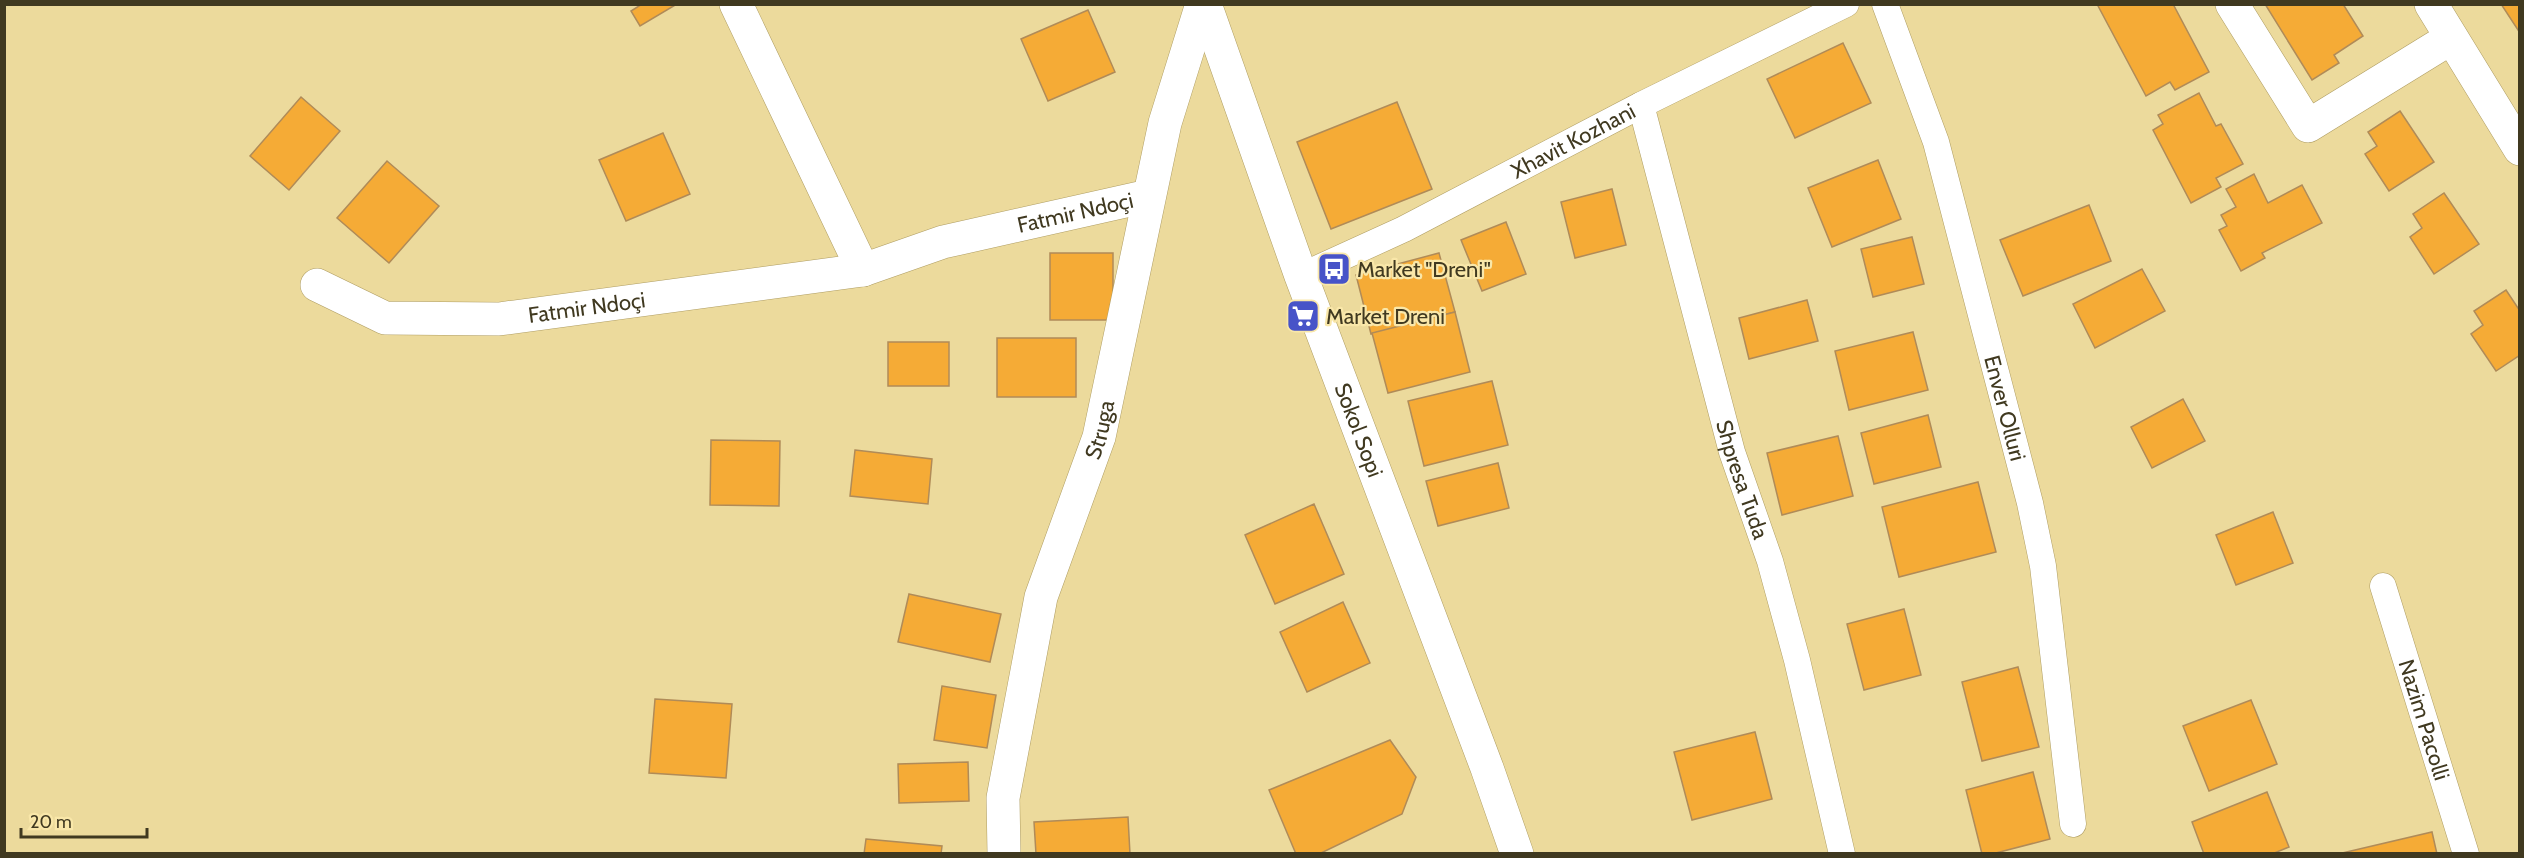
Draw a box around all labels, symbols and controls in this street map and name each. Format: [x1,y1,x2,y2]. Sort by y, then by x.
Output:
street label: Xhavit Kozhani [1506,97,1640,184]
street label: Fatmir Ndoçi [1015,186,1136,238]
bus stop icon: Market "Dreni" [1316,251,1352,287]
place label: Market "Dreni" [1357,256,1491,283]
street label: Fatmir Ndoçi [526,286,647,328]
supermarket icon: Market Dreni [1285,298,1321,334]
place label: Market Dreni [1326,303,1445,330]
street label: Enver Olluri [1979,352,2032,464]
street label: Sokol Sopi [1329,379,1389,481]
street label: Struga [1079,397,1120,463]
street label: Shpresa Tuda [1711,417,1775,543]
street label: Nazim Pacolli [2393,656,2456,783]
scale bar [21,801,147,839]
text: 20 m [30,811,72,833]

